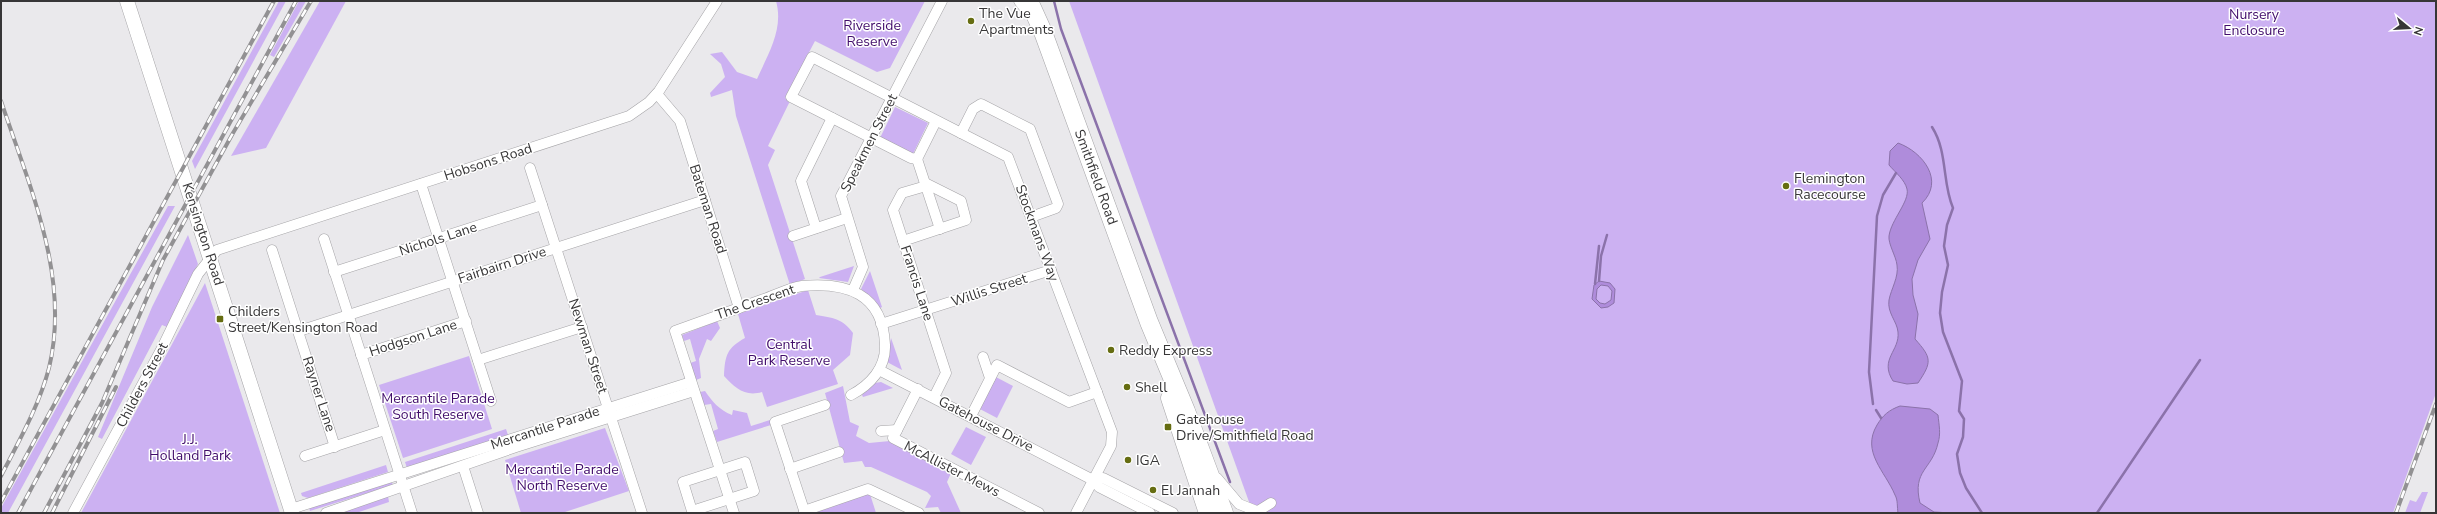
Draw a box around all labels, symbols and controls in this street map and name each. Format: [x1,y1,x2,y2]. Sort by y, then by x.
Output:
place label: The Vue Apartments [979,4,1054,39]
park label: Nursery Enclosure [2223,5,2285,40]
north arrow [2389,8,2429,48]
park label: Riverside Reserve [843,16,901,51]
marker: The Vue Apartments [966,16,976,26]
text: N [2410,25,2426,37]
street label: Speakmen Street [836,91,902,195]
street label: Smithfield Road [1070,127,1122,227]
street label: Hobsons Road [441,139,535,185]
street label: Bateman Road [685,162,731,256]
place label: Flemington Racecourse [1794,169,1866,204]
street label: Kensington Road [177,180,229,288]
marker: Flemington Racecourse [1781,181,1791,191]
street label: Stockmans Way [1011,182,1064,285]
street label: Nichols Lane [397,218,479,260]
street label: Fairbairn Drive [455,242,549,288]
street label: Francis Lane [896,243,938,323]
street label: Willis Street [949,269,1029,311]
street label: The Crescent [713,280,797,324]
street label: Newman Street [564,296,612,396]
place label: Childers Street/Kensington Road [228,302,378,337]
marker: Childers Street/Kensington Road [215,314,225,324]
street label: Hodgson Lane [367,315,459,361]
park label: Central Park Reserve [748,335,830,370]
street label: Childers Street [112,339,172,431]
place label: Reddy Express [1119,341,1213,360]
marker: Reddy Express [1106,345,1116,355]
street label: Rayner Lane [298,354,340,434]
place label: Shell [1135,378,1168,397]
marker: Shell [1122,382,1132,392]
park label: Mercantile Parade South Reserve [381,389,495,424]
street label: Gatehouse Drive [935,392,1037,456]
street label: Mercantile Parade [488,401,602,455]
place label: Gatehouse Drive/Smithfield Road [1176,410,1314,445]
marker: Gatehouse Drive/Smithfield Road [1163,422,1173,432]
park label: J.J. Holland Park [149,430,232,465]
street label: McAllister Mews [901,437,1004,502]
place label: IGA [1136,451,1160,470]
marker: IGA [1123,455,1133,465]
park label: Mercantile Parade North Reserve [505,460,619,495]
place label: El Jannah [1161,481,1220,500]
marker: El Jannah [1148,485,1158,495]

